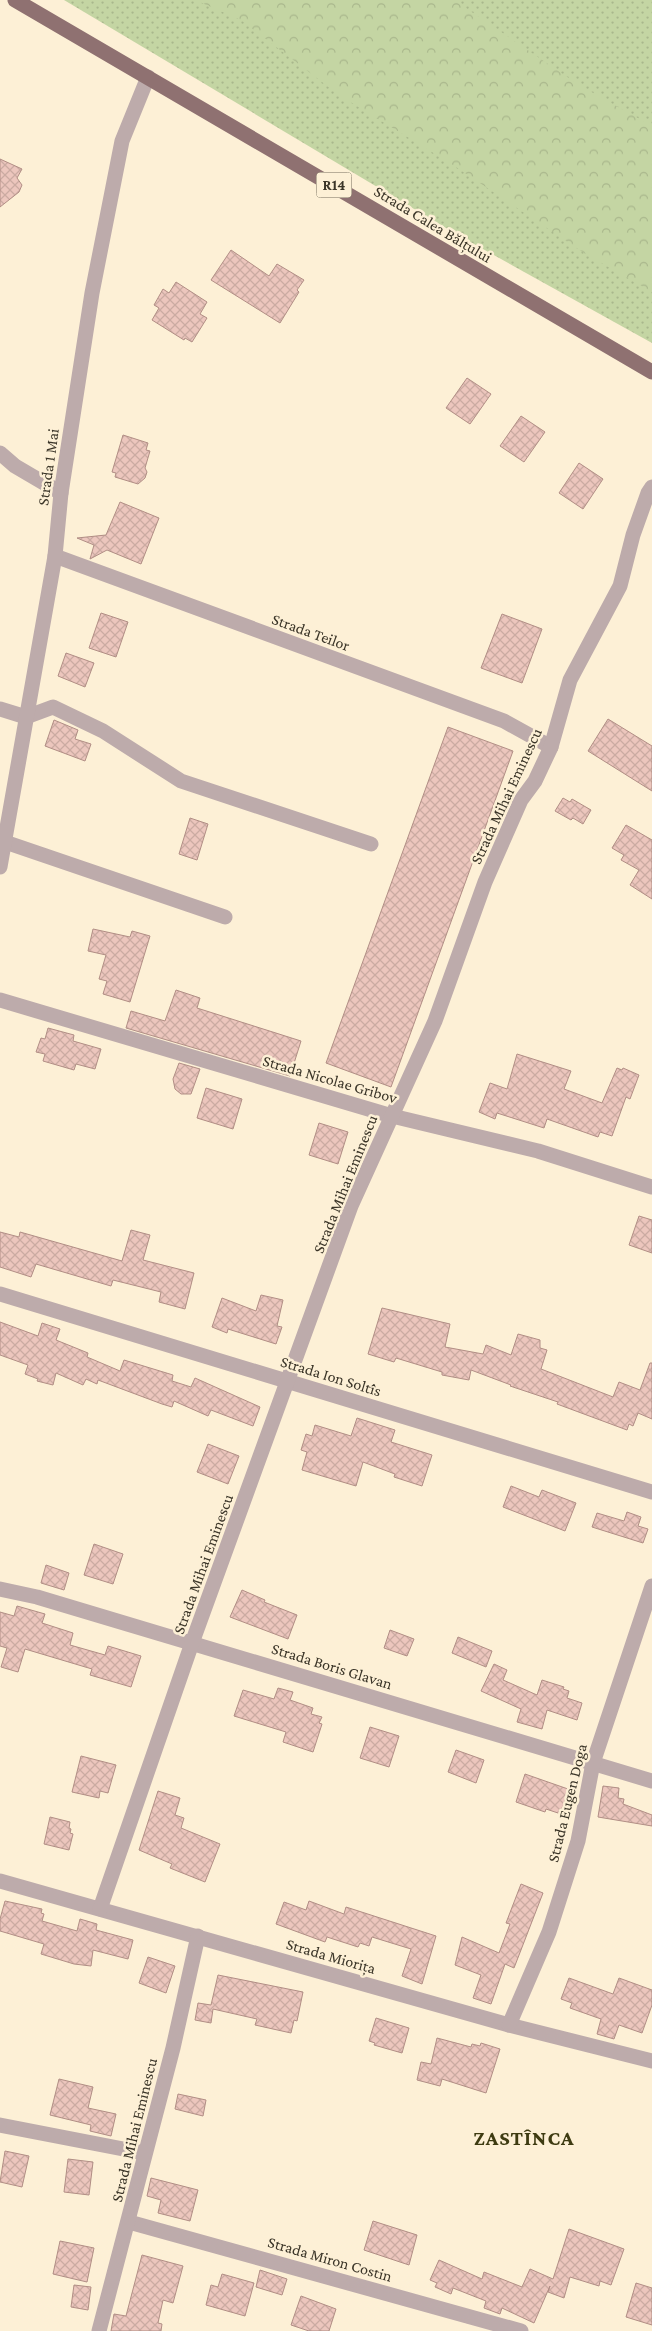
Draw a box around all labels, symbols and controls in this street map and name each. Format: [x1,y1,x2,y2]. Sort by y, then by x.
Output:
road number: R14 [316,172,352,198]
street label: Strada Calea Bălțului [370,182,495,267]
street label: Strada 1 Mai [34,427,62,507]
street label: Strada Teilor [270,610,353,654]
street label: Strada Mihai Eminescu [467,725,545,867]
street label: Strada Nicolae Gribov [261,1052,400,1106]
street label: Strada Mihai Eminescu [309,1112,381,1256]
street label: Strada Ion Soltîs [279,1353,383,1399]
street label: Strada Mihai Eminescu [170,1491,236,1636]
street label: Strada Boris Glavan [270,1640,395,1693]
street label: Strada Eugen Doga [544,1741,591,1864]
street label: Strada Miorița [284,1935,378,1979]
street label: Strada Mihai Eminescu [108,2056,160,2204]
district label: ZASTÎNCA [473,2126,575,2150]
street label: Strada Miron Costin [266,2233,394,2285]

